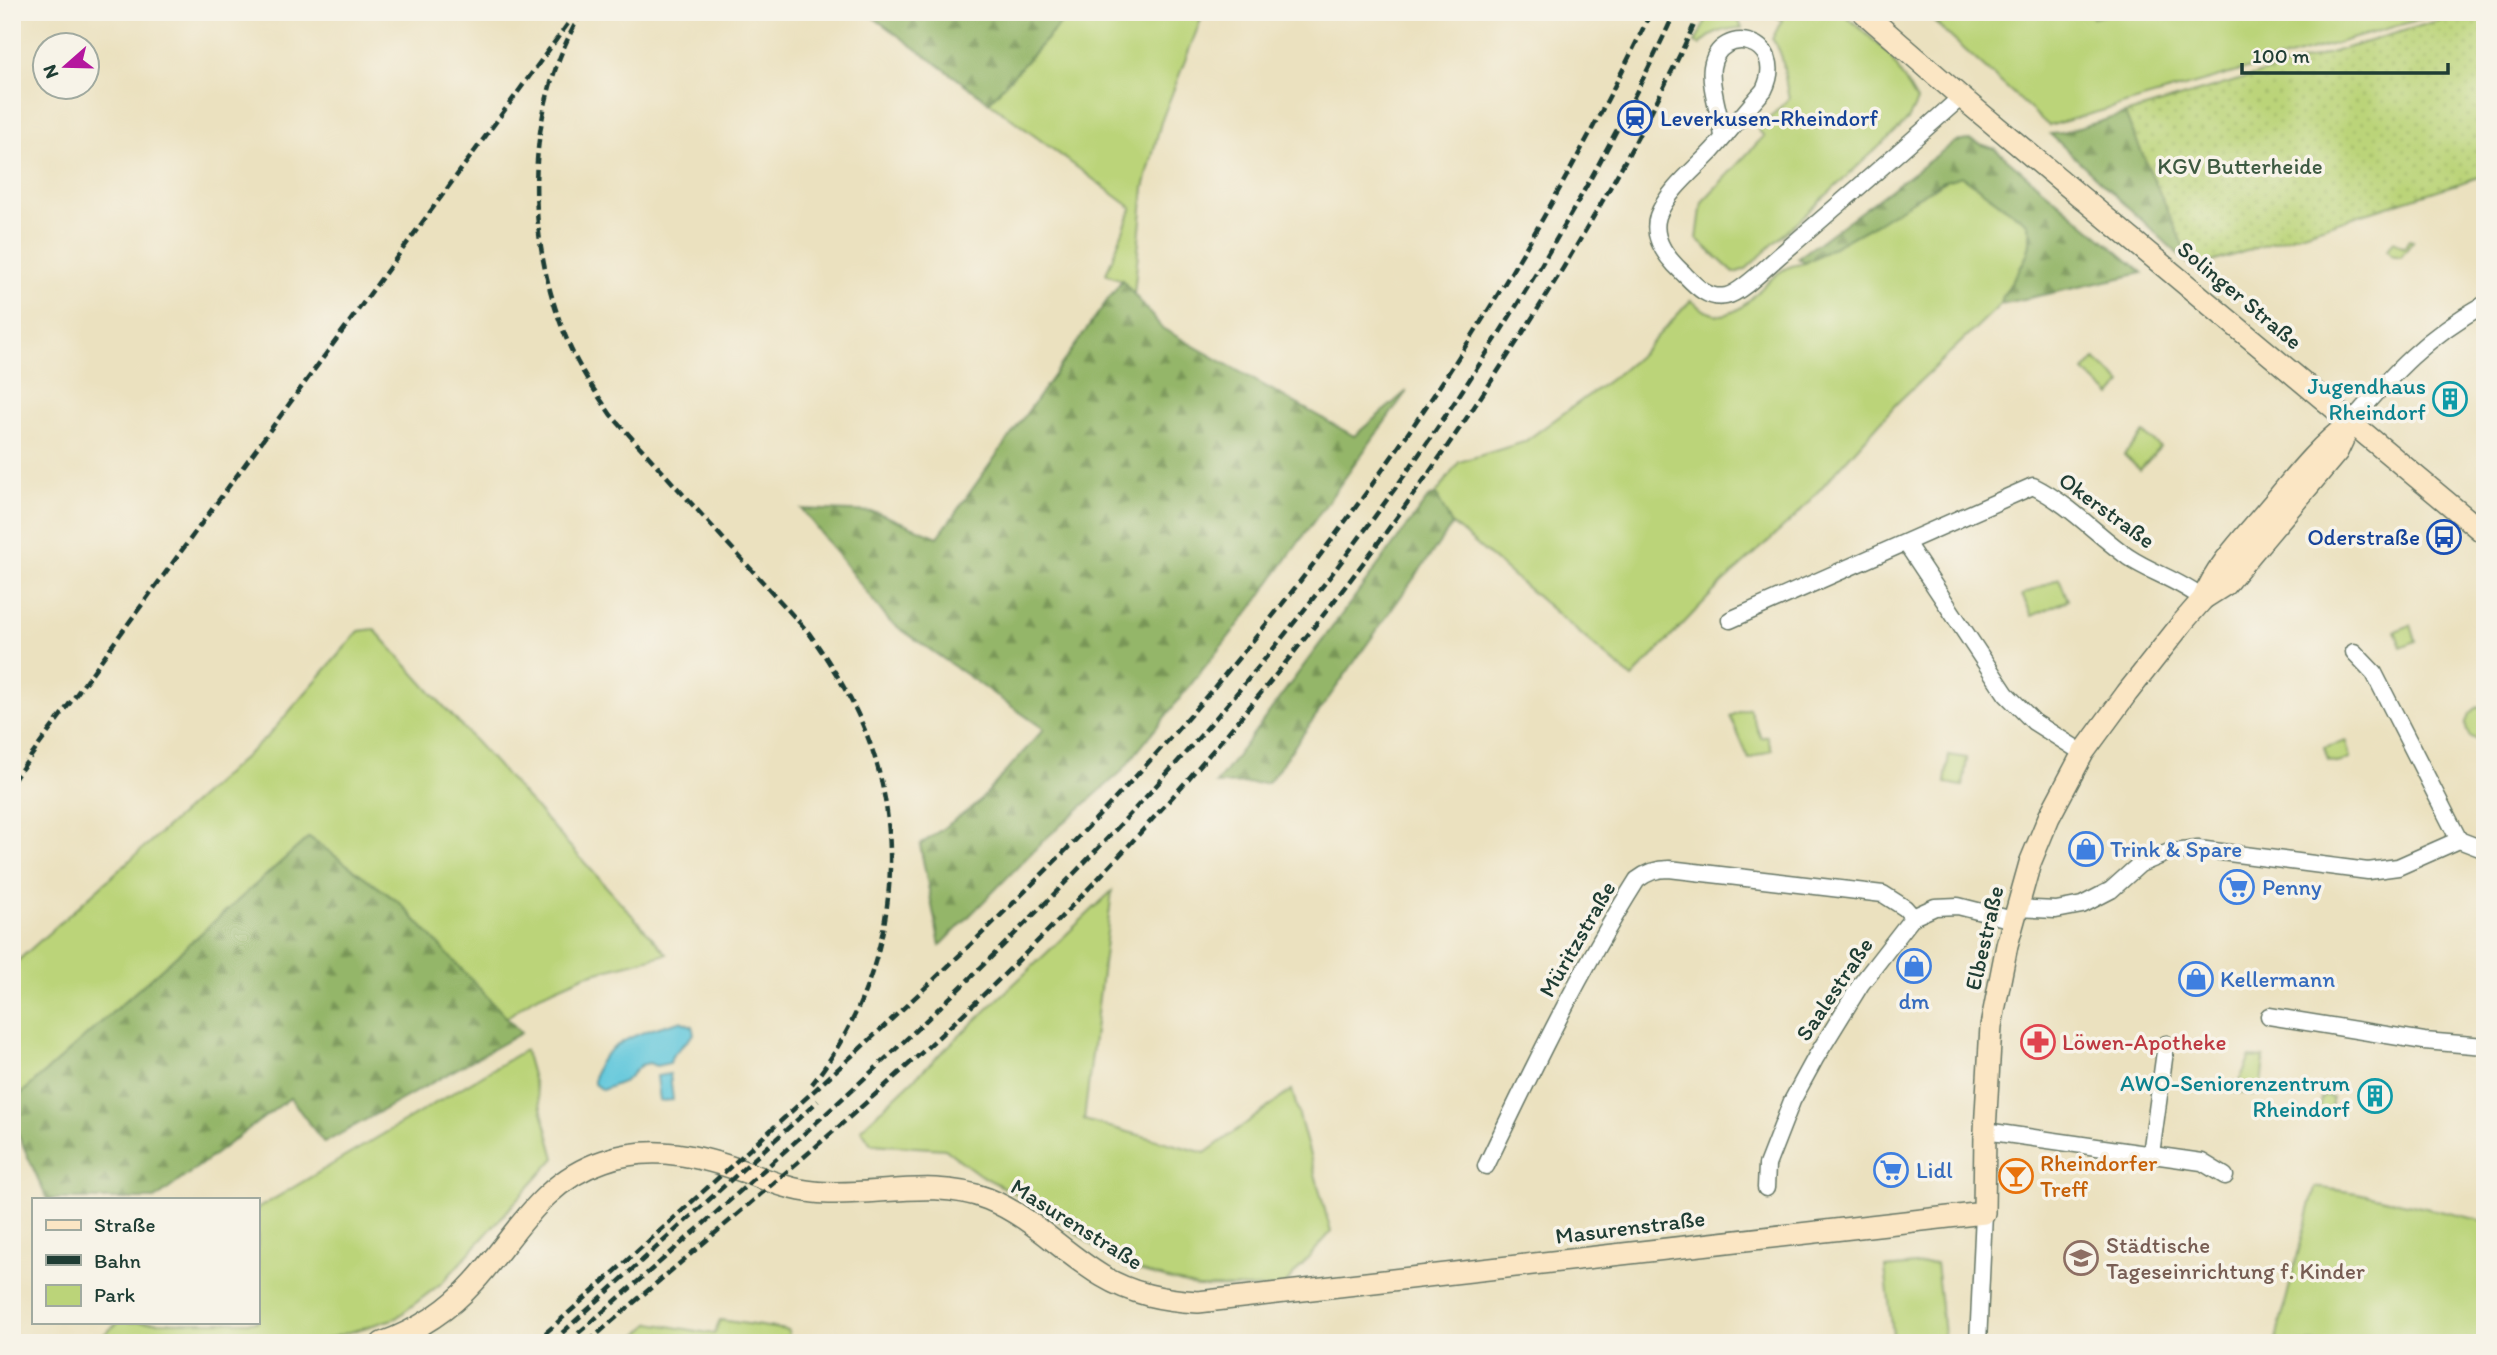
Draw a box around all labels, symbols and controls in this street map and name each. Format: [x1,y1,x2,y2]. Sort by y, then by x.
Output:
north arrow [32,32,102,102]
scale bar [2242,32,2448,76]
text: 100 m [2252,43,2310,68]
text: N [37,62,63,82]
station icon: Leverkusen-Rheindorf [1616,99,1654,137]
place label: Leverkusen-Rheindorf [1660,104,1878,132]
park label: KGV Butterheide [2157,152,2323,180]
street label: Solinger Straße [2172,235,2308,355]
place label: Jugendhaus Rheindorf [2307,372,2426,426]
building icon: Jugendhaus Rheindorf [2431,380,2469,418]
street label: Okerstraße [2053,466,2161,554]
bus stop icon: Oderstraße [2425,518,2463,556]
place label: Oderstraße [2307,523,2420,551]
shop icon: Trink & Spare [2067,830,2105,868]
place label: Trink & Spare [2110,835,2242,863]
supermarket icon: Penny [2218,868,2256,906]
place label: Penny [2262,873,2322,901]
street label: Müritzstraße [1532,876,1622,1002]
street label: Elbestraße [1958,883,2010,993]
street label: Saalestraße [1789,932,1879,1046]
shop icon: dm [1895,947,1933,985]
shop icon: Kellermann [2177,960,2215,998]
place label: Kellermann [2220,965,2335,993]
place label: dm [1898,987,1930,1015]
pharmacy icon: Löwen-Apotheke [2019,1023,2057,1061]
place label: Löwen-Apotheke [2062,1028,2226,1056]
place label: AWO-Seniorenzentrum Rheindorf [2120,1069,2350,1123]
building icon: AWO-Seniorenzentrum Rheindorf [2356,1077,2394,1115]
place label: Rheindorfer Treff [2040,1149,2157,1203]
supermarket icon: Lidl [1872,1151,1910,1189]
place label: Lidl [1916,1156,1953,1184]
bar icon: Rheindorfer Treff [1997,1157,2035,1195]
street label: Masurenstraße [1006,1172,1148,1276]
legend [32,1198,259,1324]
street label: Masurenstraße [1554,1204,1706,1250]
text: Straße [94,1212,155,1237]
place label: Städtische Tageseinrichtung f. Kinder [2106,1231,2365,1285]
school or university icon: Städtische Tageseinrichtung f. Kinder [2062,1239,2100,1277]
text: Bahn [94,1248,141,1273]
text: Park [94,1282,136,1307]

